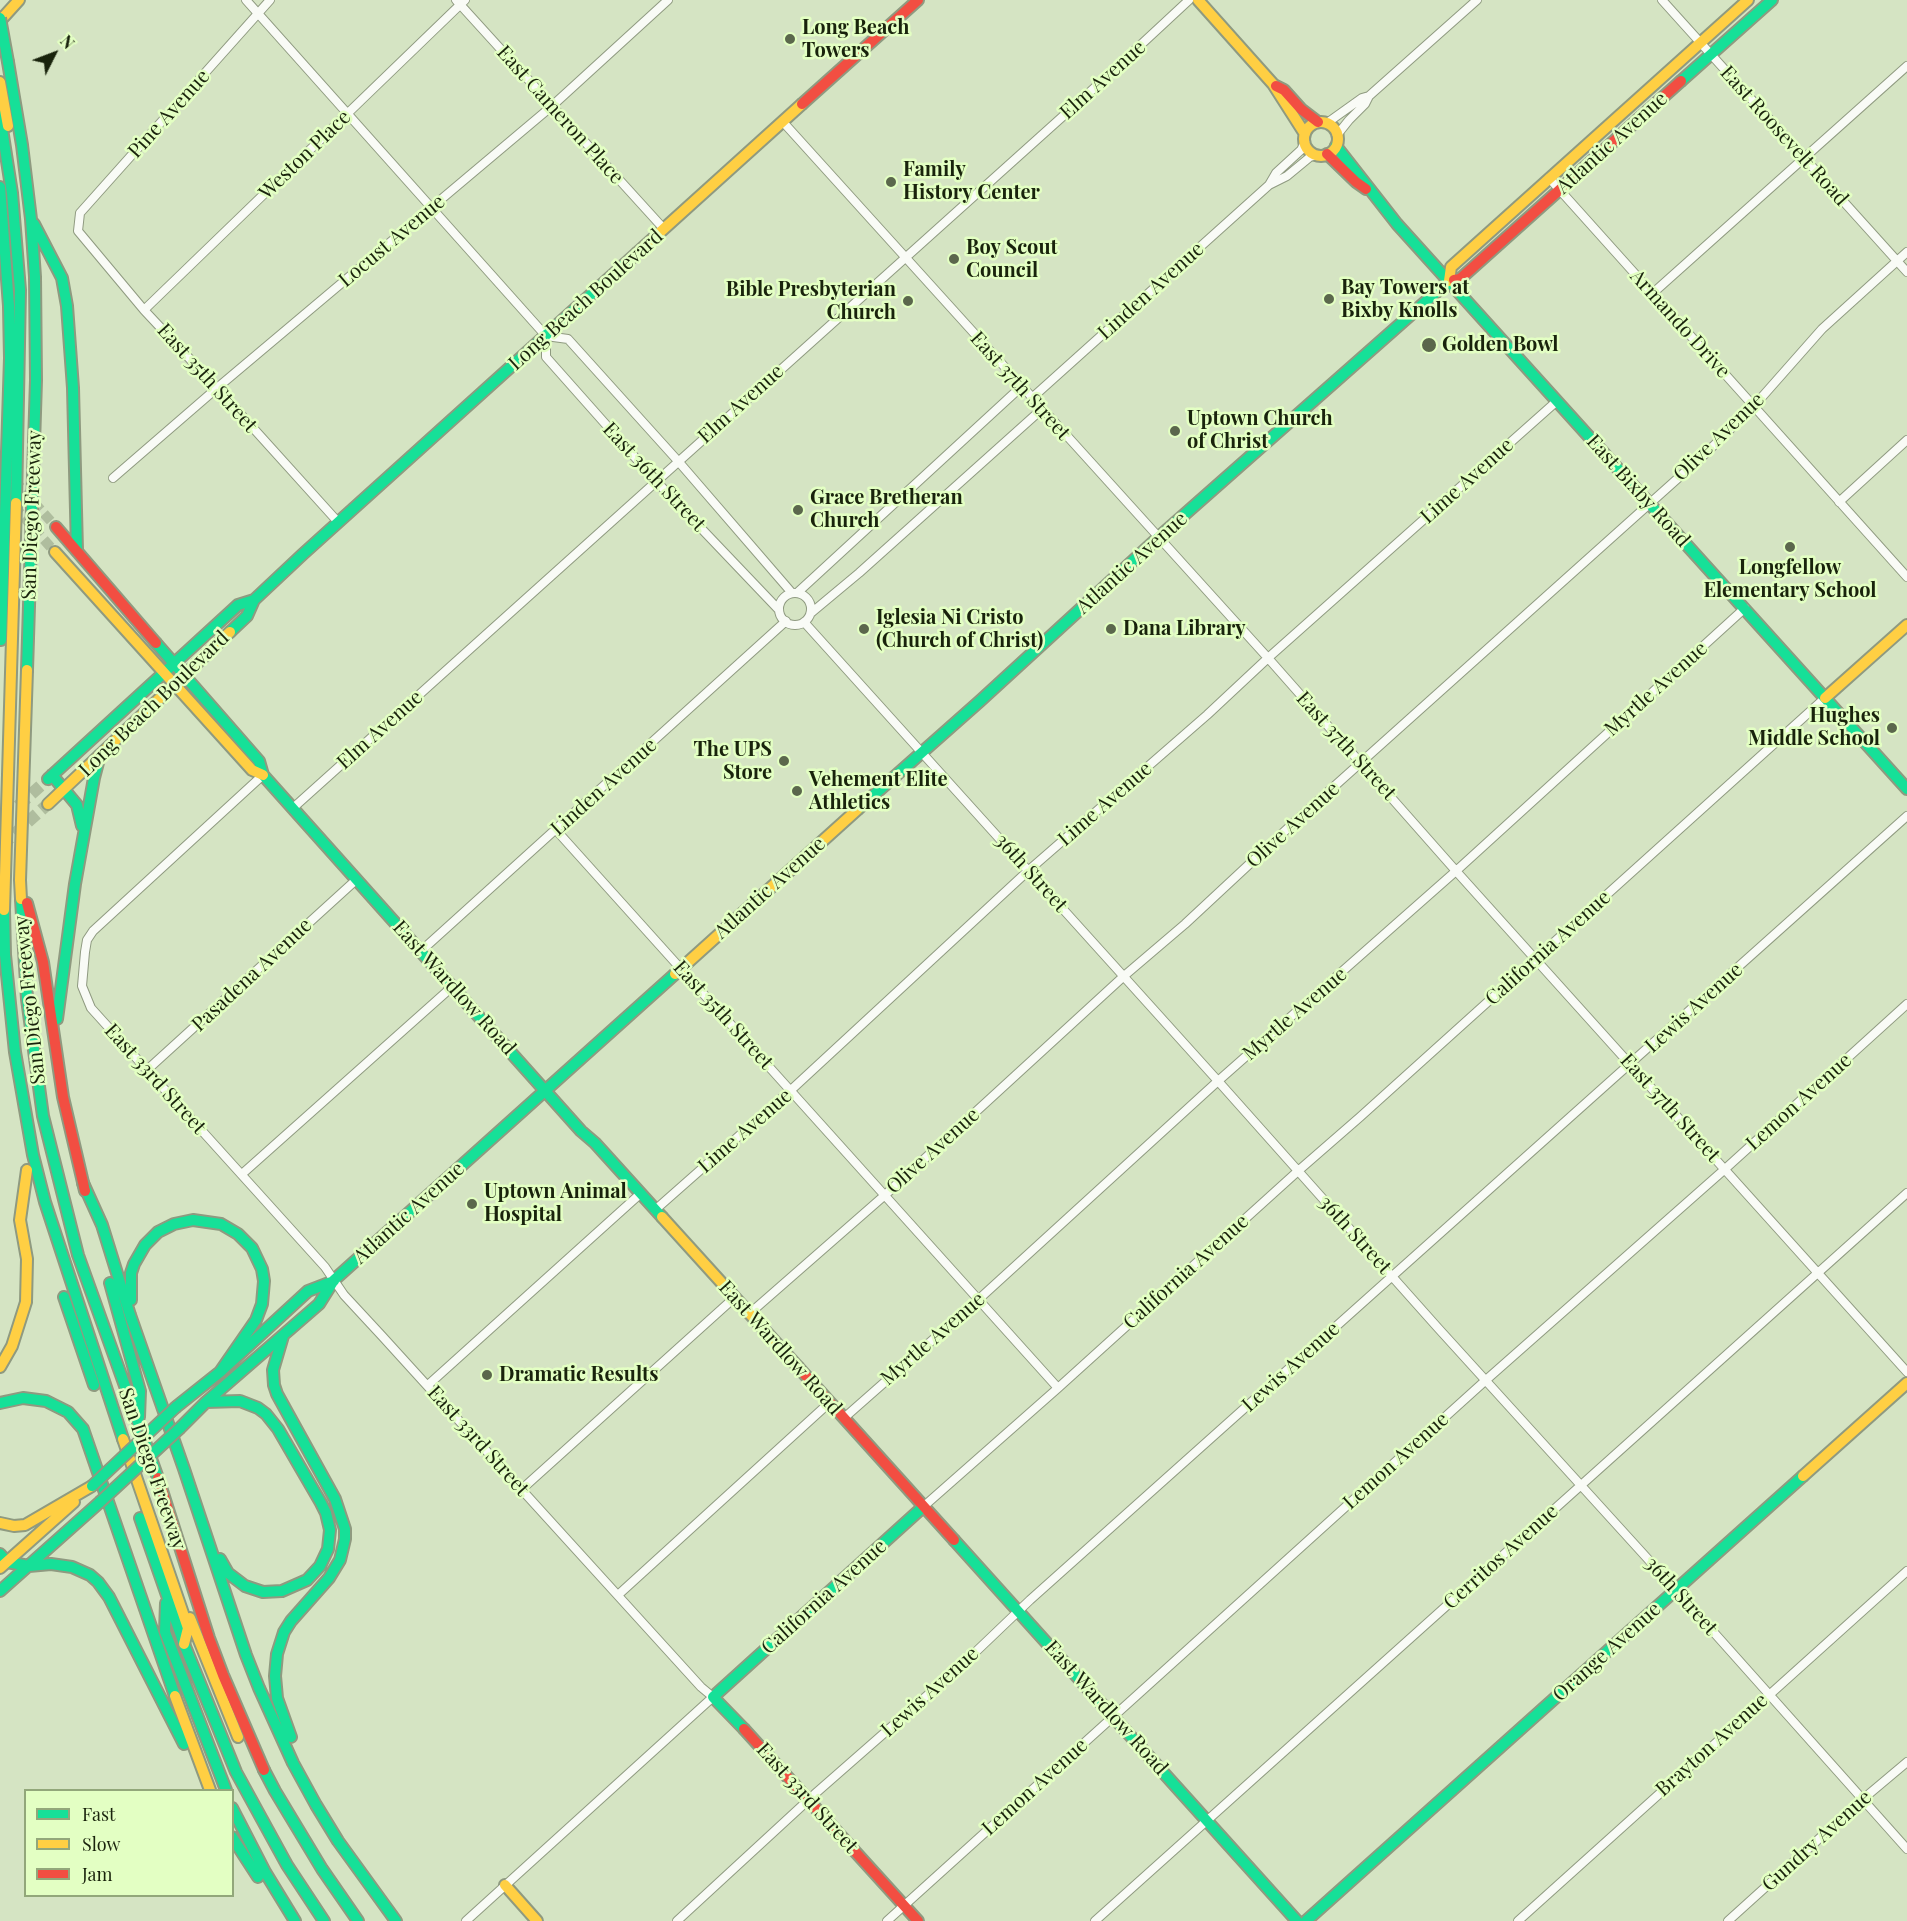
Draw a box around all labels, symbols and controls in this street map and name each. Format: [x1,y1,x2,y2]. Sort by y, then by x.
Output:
place label: Long Beach Towers [802,16,909,63]
north arrow [24,24,84,84]
text: N [56,30,79,53]
marker: Long Beach Towers [783,32,797,46]
street label: Elm Avenue [1055,35,1151,125]
street label: East Cameron Place [491,41,629,189]
street label: East Roosevelt Road [1715,61,1853,211]
street label: Pine Avenue [123,65,215,163]
street label: Atlantic Avenue [1552,87,1672,199]
street label: Weston Place [254,105,356,205]
place label: Family History Center [903,158,1040,205]
marker: Family History Center [884,175,898,189]
street label: Locust Avenue [334,190,450,292]
street label: Long Beach Boulevard [504,224,668,376]
place label: Boy Scout Council [966,236,1058,283]
street label: Linden Avenue [1093,237,1209,345]
marker: Boy Scout Council [947,252,961,266]
street label: Armando Drive [1625,265,1735,383]
place label: Bay Towers at Bixby Knolls [1341,276,1469,323]
place label: Bible Presbyterian Church [726,278,896,325]
marker: Bay Towers at Bixby Knolls [1322,292,1336,306]
marker: Bible Presbyterian Church [901,294,915,308]
street label: East 35th Street [152,319,262,437]
street label: East 37th Street [965,327,1075,445]
place label: Golden Bowl [1442,333,1559,357]
marker: Golden Bowl [1420,336,1438,354]
street label: Elm Avenue [693,359,789,449]
street label: Olive Avenue [1669,388,1769,486]
place label: Uptown Church of Christ [1187,407,1333,454]
street label: East 36th Street [597,418,711,536]
marker: Uptown Church of Christ [1168,424,1182,438]
street label: San Diego Freeway [17,430,47,600]
street label: East Bixby Road [1581,430,1695,552]
street label: Lime Avenue [1416,433,1518,529]
place label: Grace Bretheran Church [810,486,963,533]
marker: Grace Bretheran Church [791,503,805,517]
street label: Atlantic Avenue [1072,507,1192,619]
marker: Longfellow Elementary School [1783,540,1797,554]
place label: Longfellow Elementary School [1703,556,1877,603]
place label: Iglesia Ni Cristo (Church of Christ) [876,606,1043,653]
place label: Dana Library [1123,617,1246,641]
marker: Iglesia Ni Cristo (Church of Christ) [857,622,871,636]
marker: Dana Library [1104,622,1118,636]
street label: Long Beach Boulevard [74,626,234,782]
street label: Myrtle Avenue [1600,637,1712,741]
street label: Elm Avenue [332,685,428,775]
street label: East 37th Street [1291,687,1401,805]
place label: Hughes Middle School [1748,704,1880,751]
marker: Hughes Middle School [1885,721,1899,735]
street label: Linden Avenue [546,733,662,841]
place label: The UPS Store [694,738,772,785]
marker: The UPS Store [777,754,791,768]
street label: Lime Avenue [1053,757,1157,851]
place label: Vehement Elite Athletics [809,768,948,815]
street label: Olive Avenue [1242,777,1344,873]
marker: Vehement Elite Athletics [790,784,804,798]
street label: 36th Street [990,829,1072,917]
street label: Atlantic Avenue [710,832,830,944]
street label: California Avenue [1480,885,1616,1011]
street label: Pasadena Avenue [187,913,317,1037]
street label: San Diego Freeway [9,914,51,1086]
street label: East Wardlow Road [387,916,521,1060]
street label: East 35th Street [668,956,778,1074]
street label: Lewis Avenue [1640,958,1748,1058]
street label: Myrtle Avenue [1238,962,1352,1066]
street label: East 33rd Street [99,1019,211,1139]
street label: Lemon Avenue [1741,1048,1857,1156]
street label: East 37th Street [1615,1049,1725,1167]
street label: Lime Avenue [693,1084,797,1178]
street label: Olive Avenue [882,1103,984,1199]
street label: Atlantic Avenue [349,1157,469,1269]
place label: Uptown Animal Hospital [484,1180,627,1227]
street label: 36th Street [1314,1191,1396,1279]
marker: Uptown Animal Hospital [465,1197,479,1211]
street label: California Avenue [1118,1209,1254,1335]
street label: East Wardlow Road [713,1276,847,1420]
street label: Myrtle Avenue [876,1287,990,1391]
street label: Lewis Avenue [1237,1317,1345,1417]
place label: Dramatic Results [499,1363,658,1387]
marker: Dramatic Results [480,1368,494,1382]
street label: East 33rd Street [422,1381,534,1501]
street label: San Diego Freeway [113,1385,191,1553]
street label: Lemon Avenue [1338,1407,1454,1515]
street label: Cerritos Avenue [1439,1499,1563,1615]
street label: California Avenue [756,1534,892,1660]
street label: 36th Street [1640,1552,1722,1640]
street label: Orange Avenue [1548,1597,1666,1707]
street label: East Wardlow Road [1039,1636,1173,1780]
street label: Lewis Avenue [876,1642,984,1742]
street label: Brayton Avenue [1651,1689,1773,1801]
street label: Lemon Avenue [977,1733,1093,1841]
street label: East 33rd Street [751,1738,863,1858]
street label: Gundry Avenue [1757,1786,1877,1896]
legend [24,1789,234,1897]
text: Fast [82,1802,115,1826]
text: Slow [82,1832,120,1856]
text: Jam [82,1862,112,1886]

